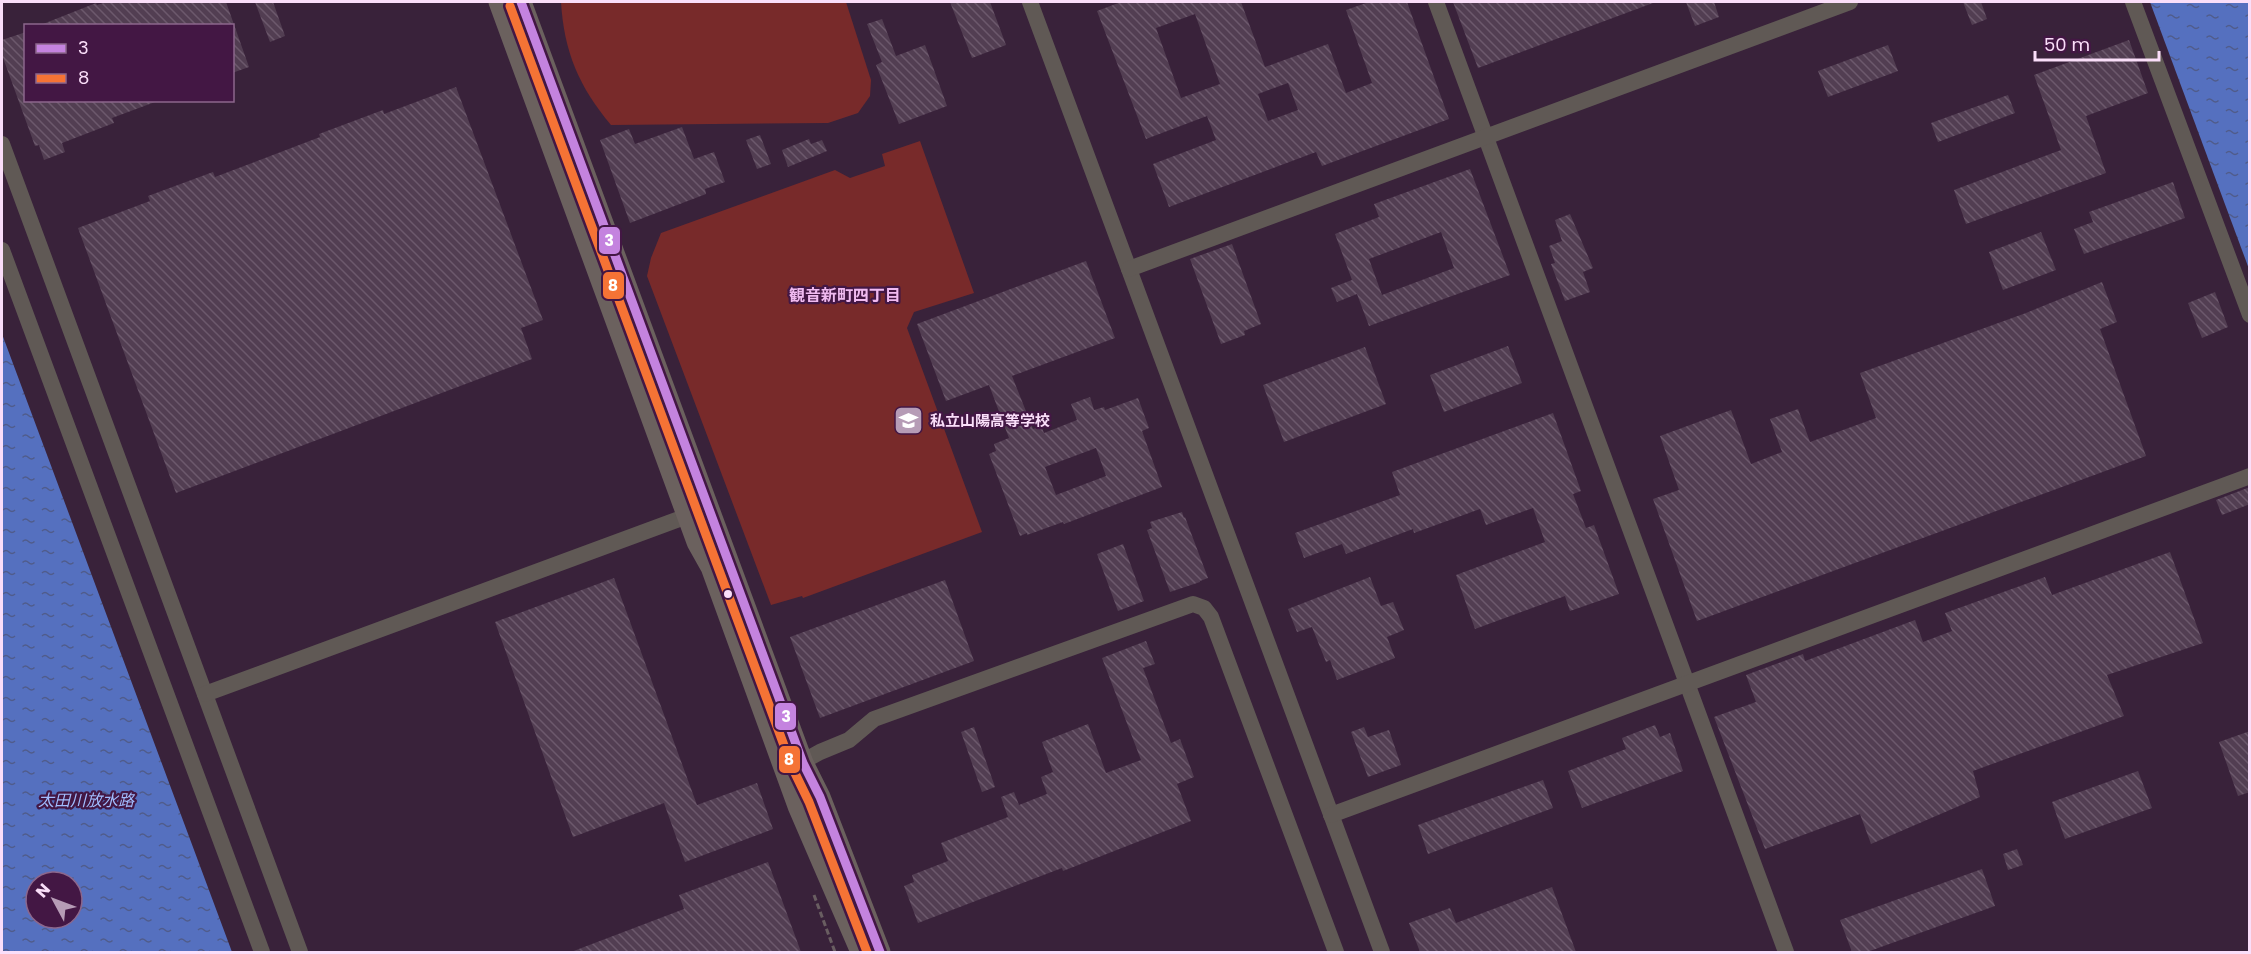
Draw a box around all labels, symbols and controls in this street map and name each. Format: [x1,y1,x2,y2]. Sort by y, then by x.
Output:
legend [24,24,234,102]
scale bar [2035,24,2160,62]
text: 50 m [2044,32,2090,57]
text: 3 [78,35,89,60]
text: 8 [78,65,89,90]
line badge: 3 [598,226,621,255]
text: 3 [604,229,614,252]
line badge: 8 [602,271,625,300]
text: 8 [608,274,618,297]
district label: 観音新町四丁目 [789,284,901,307]
school or university icon: 私立山陽高等学校 [893,404,925,436]
place label: 私立山陽高等学校 [930,410,1050,431]
unlabelled marker [722,588,734,600]
line badge: 3 [774,702,797,731]
text: 3 [781,705,791,728]
line badge: 8 [778,745,801,774]
text: 8 [784,748,794,771]
water label: 太田川放水路 [38,789,136,812]
north arrow [24,870,84,930]
text: N [30,878,56,903]

